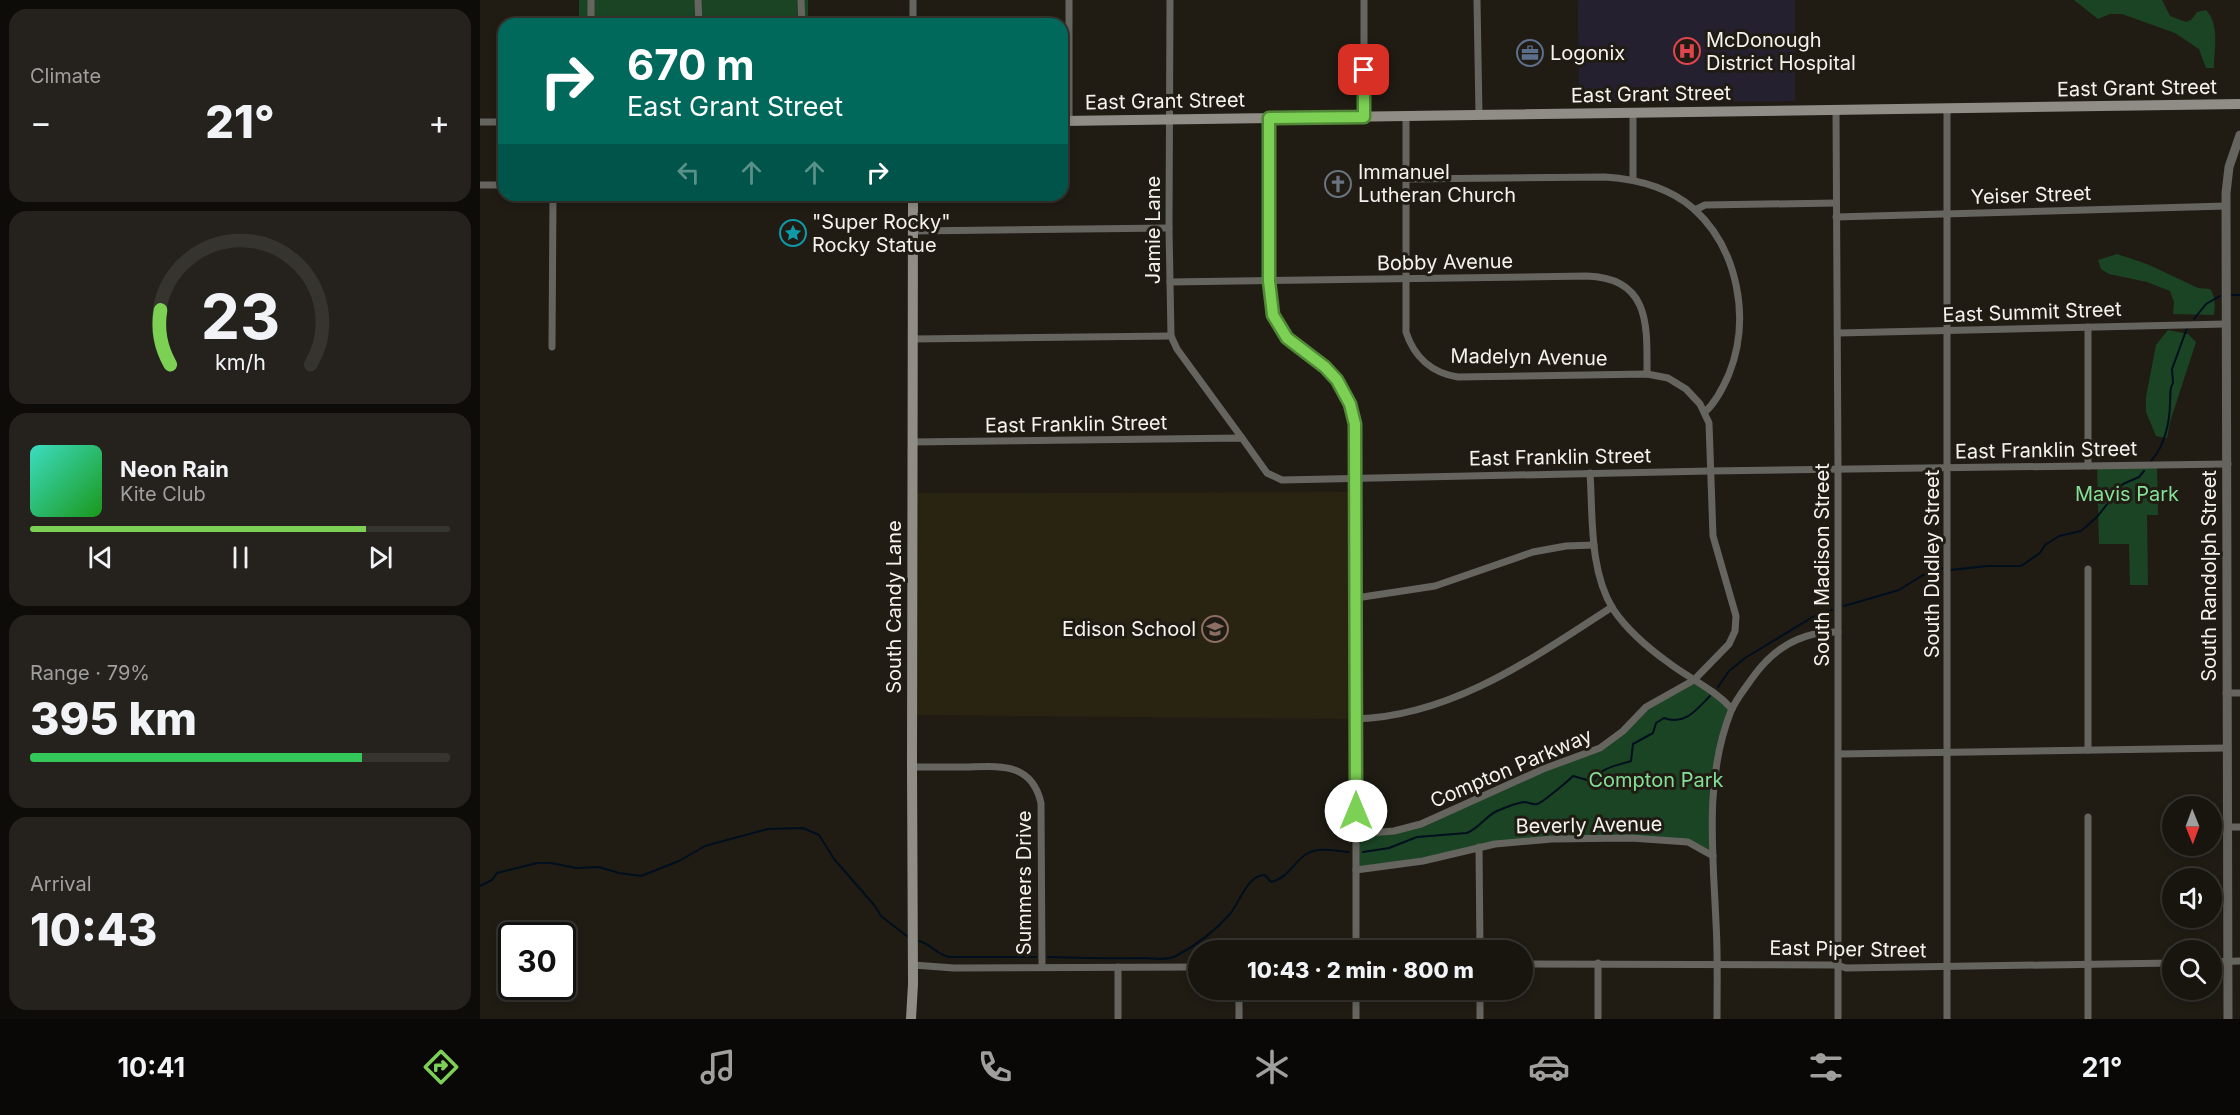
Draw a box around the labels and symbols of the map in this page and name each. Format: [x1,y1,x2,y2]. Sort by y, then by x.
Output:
place label: McDonough District Hospital [1706,28,1856,75]
hospital icon: McDonough District Hospital [1672,36,1702,66]
office icon: Logonix [1515,38,1545,68]
place label: Logonix [1550,41,1625,65]
pin [1338,44,1389,95]
street label: East Grant Street [2057,75,2218,101]
street label: East Grant Street [1571,81,1732,107]
street label: East Grant Street [1085,88,1246,114]
place label: Immanuel Lutheran Church [1358,160,1516,207]
church icon: Immanuel Lutheran Church [1323,169,1353,199]
street label: Jamie Lane [1141,176,1165,284]
street label: Yeiser Street [1970,181,2092,209]
place label: "Super Rocky" Rocky Statue [812,210,951,257]
place icon: "Super Rocky" Rocky Statue [778,218,808,248]
street label: Bobby Avenue [1377,249,1513,275]
street label: East Summit Street [1942,297,2122,327]
street label: Madelyn Avenue [1450,344,1608,370]
street label: East Franklin Street [985,410,1168,438]
street label: East Franklin Street [1955,436,2138,464]
street label: East Franklin Street [1469,443,1652,471]
street label: South Madison Street [1810,463,1834,667]
street label: South Dudley Street [1920,469,1944,658]
street label: South Randolph Street [2197,470,2221,682]
park label: Mavis Park [2075,482,2179,506]
street label: South Candy Lane [882,520,906,694]
school or university icon: Edison School [1200,614,1230,644]
place label: Edison School [1062,617,1196,641]
street label: Compton Parkway [1426,723,1596,813]
park label: Compton Park [1589,768,1724,792]
position arrow [1324,779,1388,843]
north arrow [2162,796,2222,856]
street label: Summers Drive [1012,811,1036,955]
street label: Beverly Avenue [1515,812,1663,838]
speed limit sign: 30 [498,922,576,1000]
street label: East Piper Street [1769,936,1927,962]

